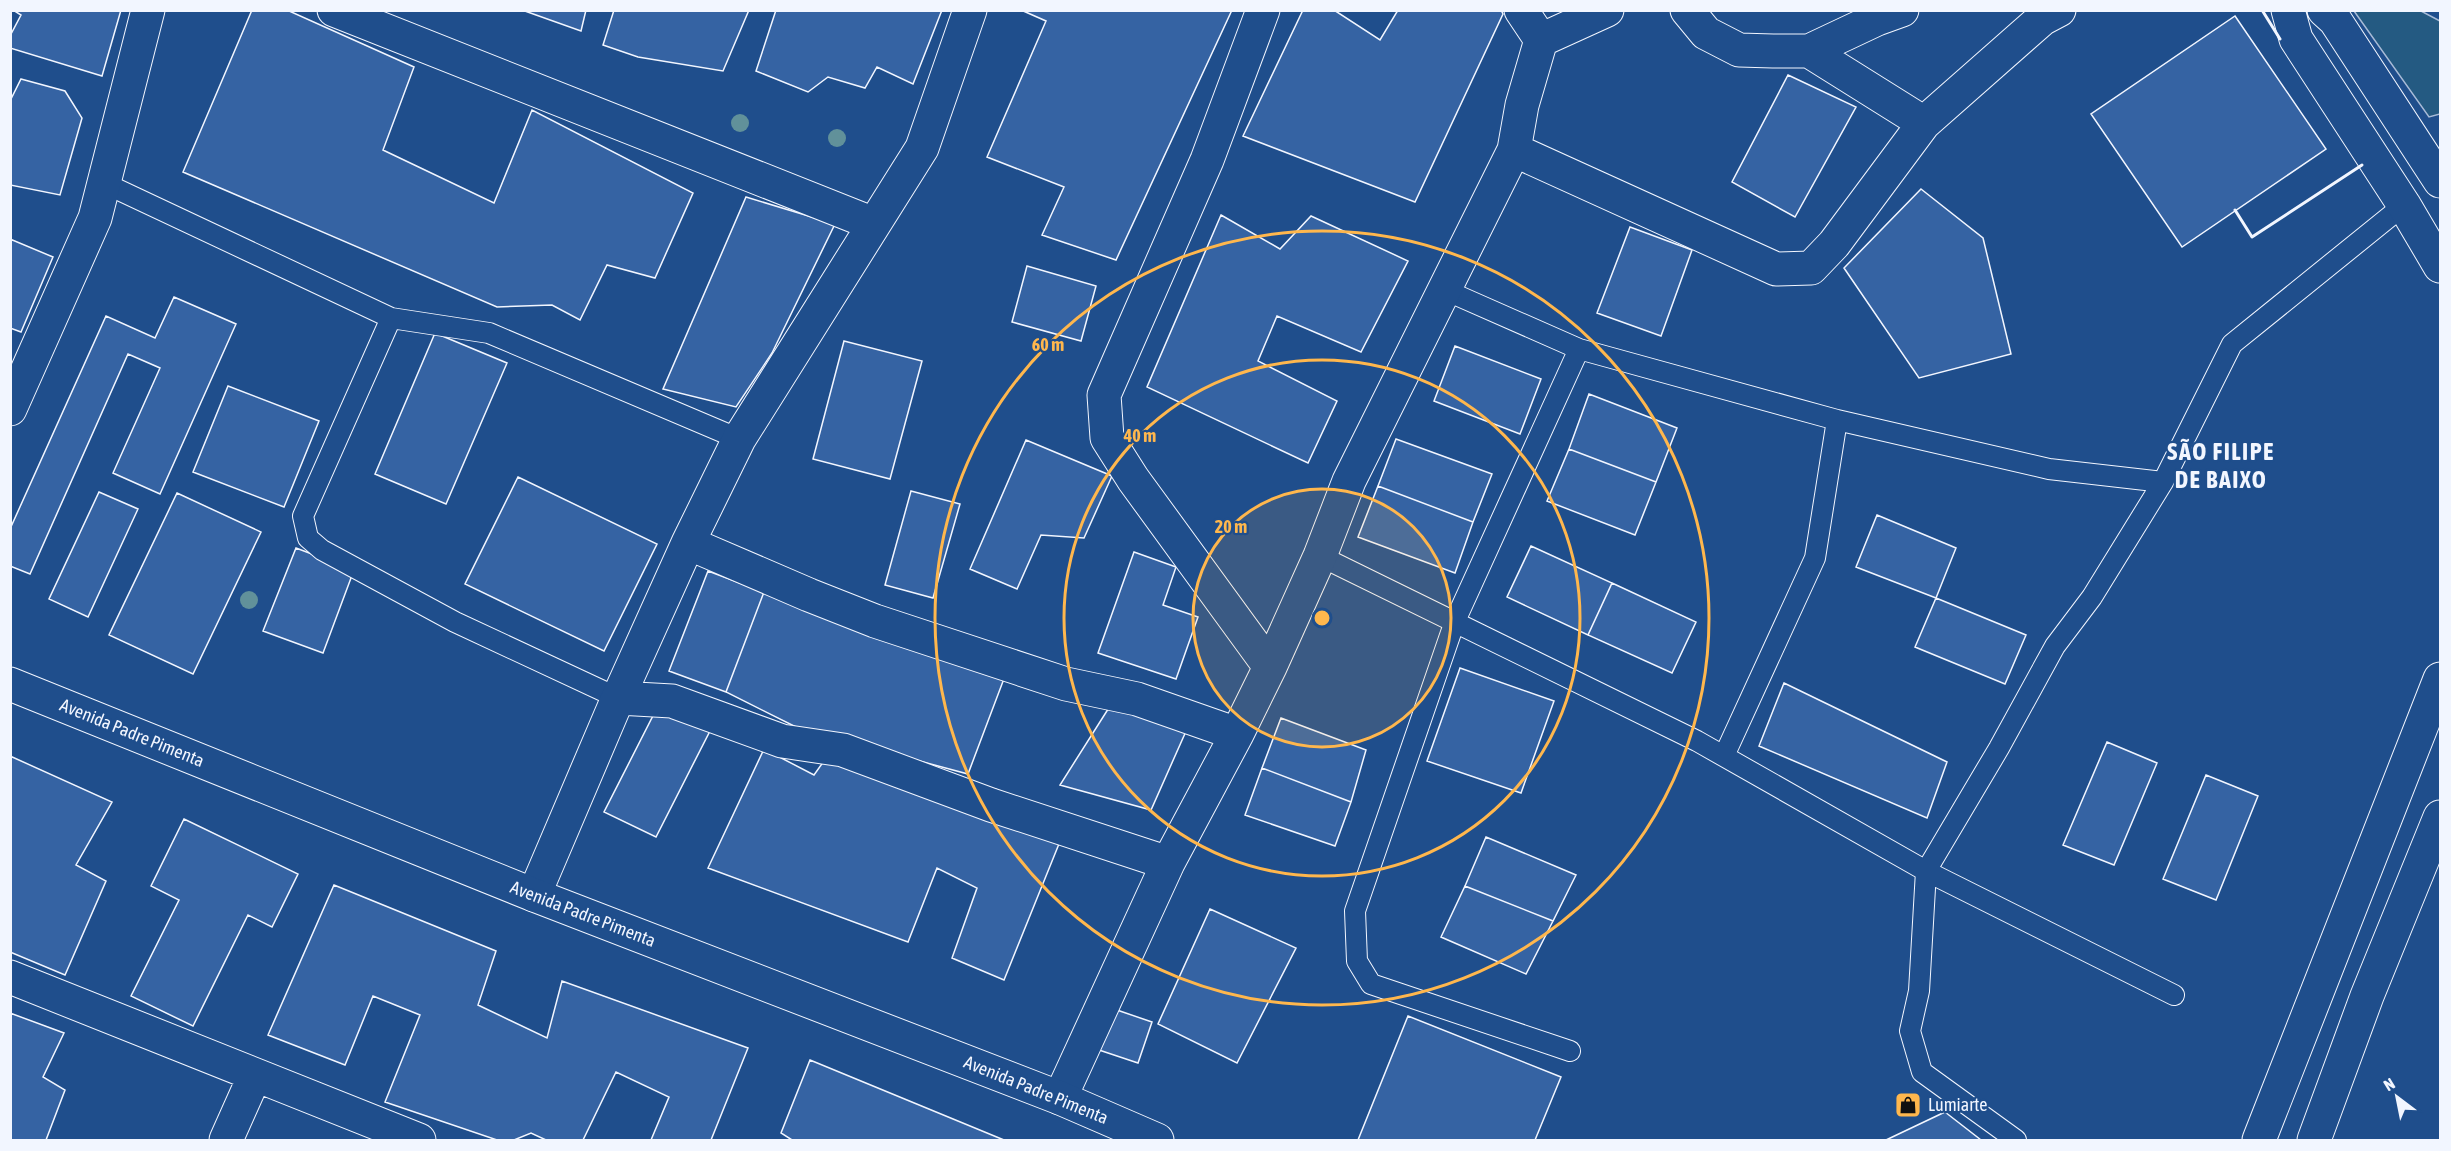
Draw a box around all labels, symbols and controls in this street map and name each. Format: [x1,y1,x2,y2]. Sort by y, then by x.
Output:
text: 60 m [1032,334,1064,355]
text: 40 m [1123,425,1156,446]
district label: SÃO FILIPE DE BAIXO [2167,438,2275,493]
text: 20 m [1215,516,1247,537]
centre of rings [1312,608,1332,628]
street label: Avenida Padre Pimenta [57,694,207,771]
street label: Avenida Padre Pimenta [508,876,659,951]
street label: Avenida Padre Pimenta [961,1051,1111,1128]
north arrow [2367,1067,2427,1127]
text: N [2380,1074,2398,1094]
shop icon: Lumiarte [1893,1090,1923,1120]
place label: Lumiarte [1928,1094,1987,1115]

